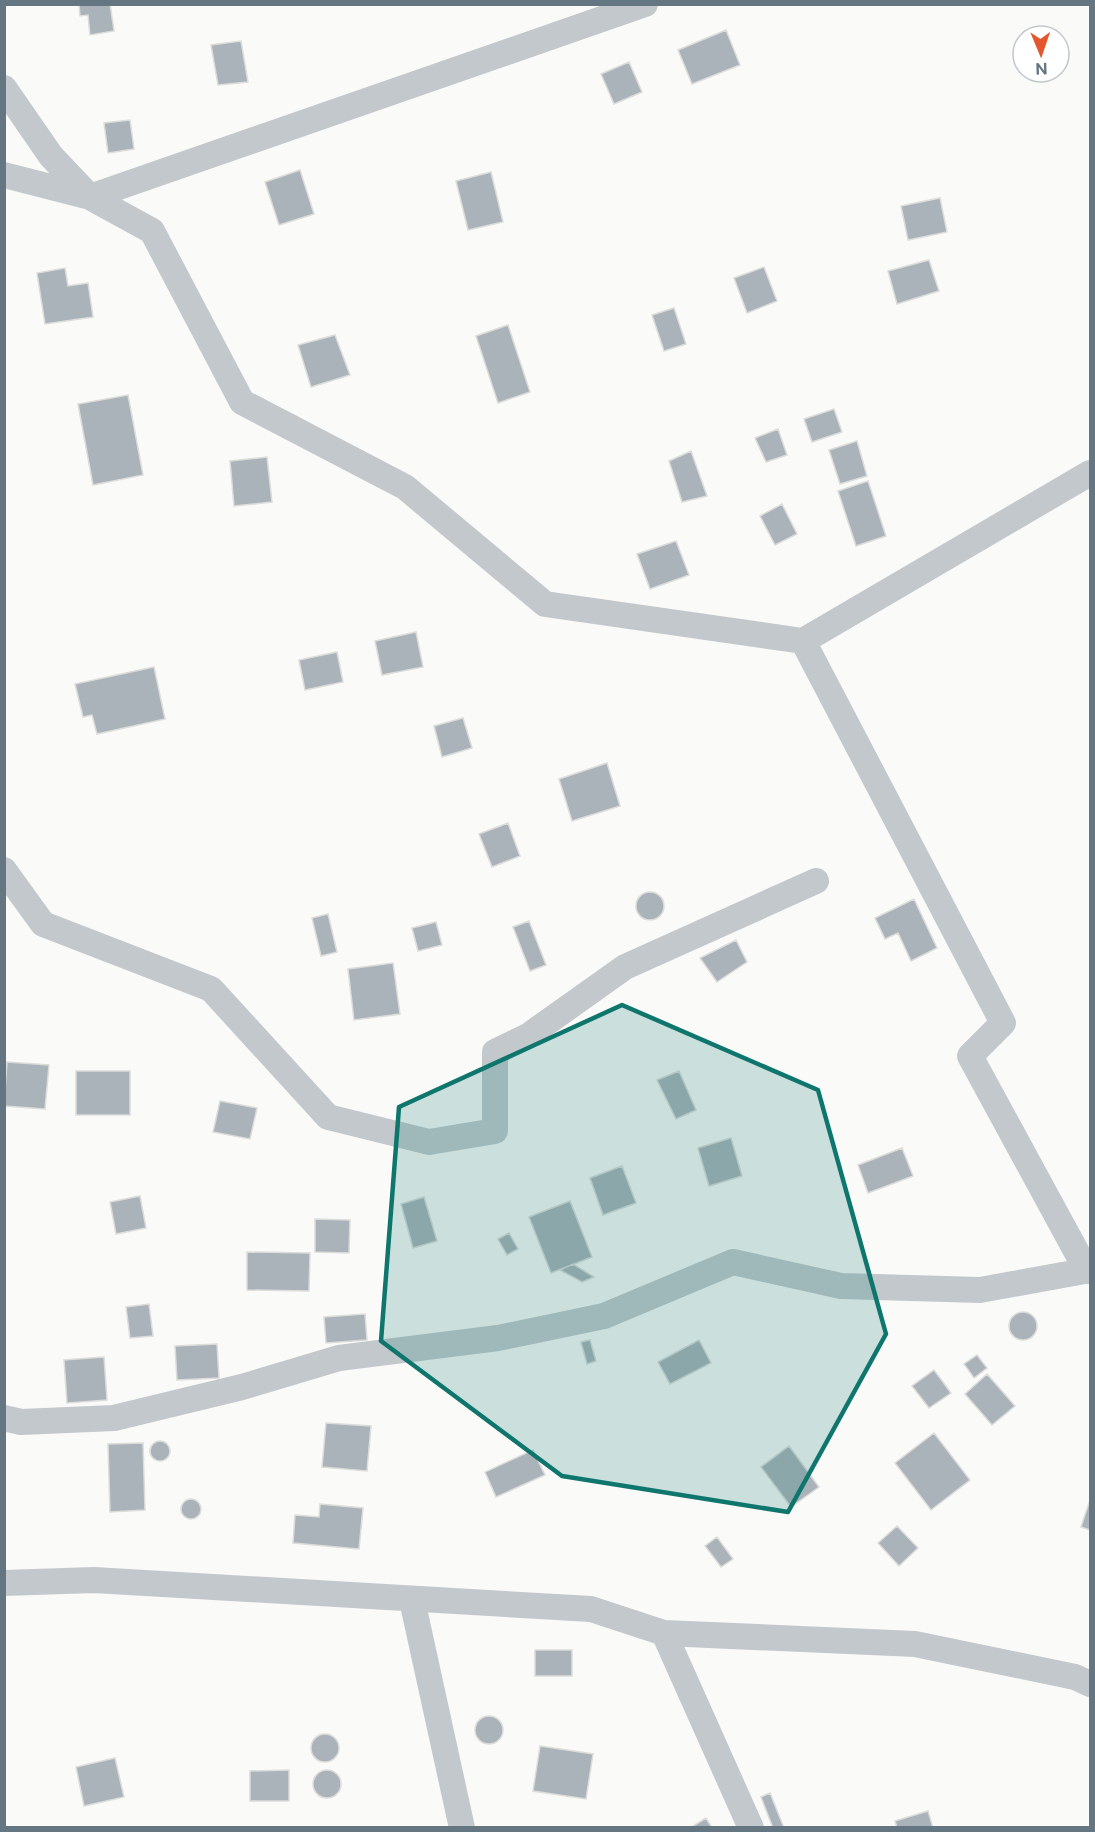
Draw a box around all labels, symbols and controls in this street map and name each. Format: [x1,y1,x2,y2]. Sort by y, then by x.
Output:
north arrow [1011,24,1071,84]
text: N [1035,59,1048,78]

